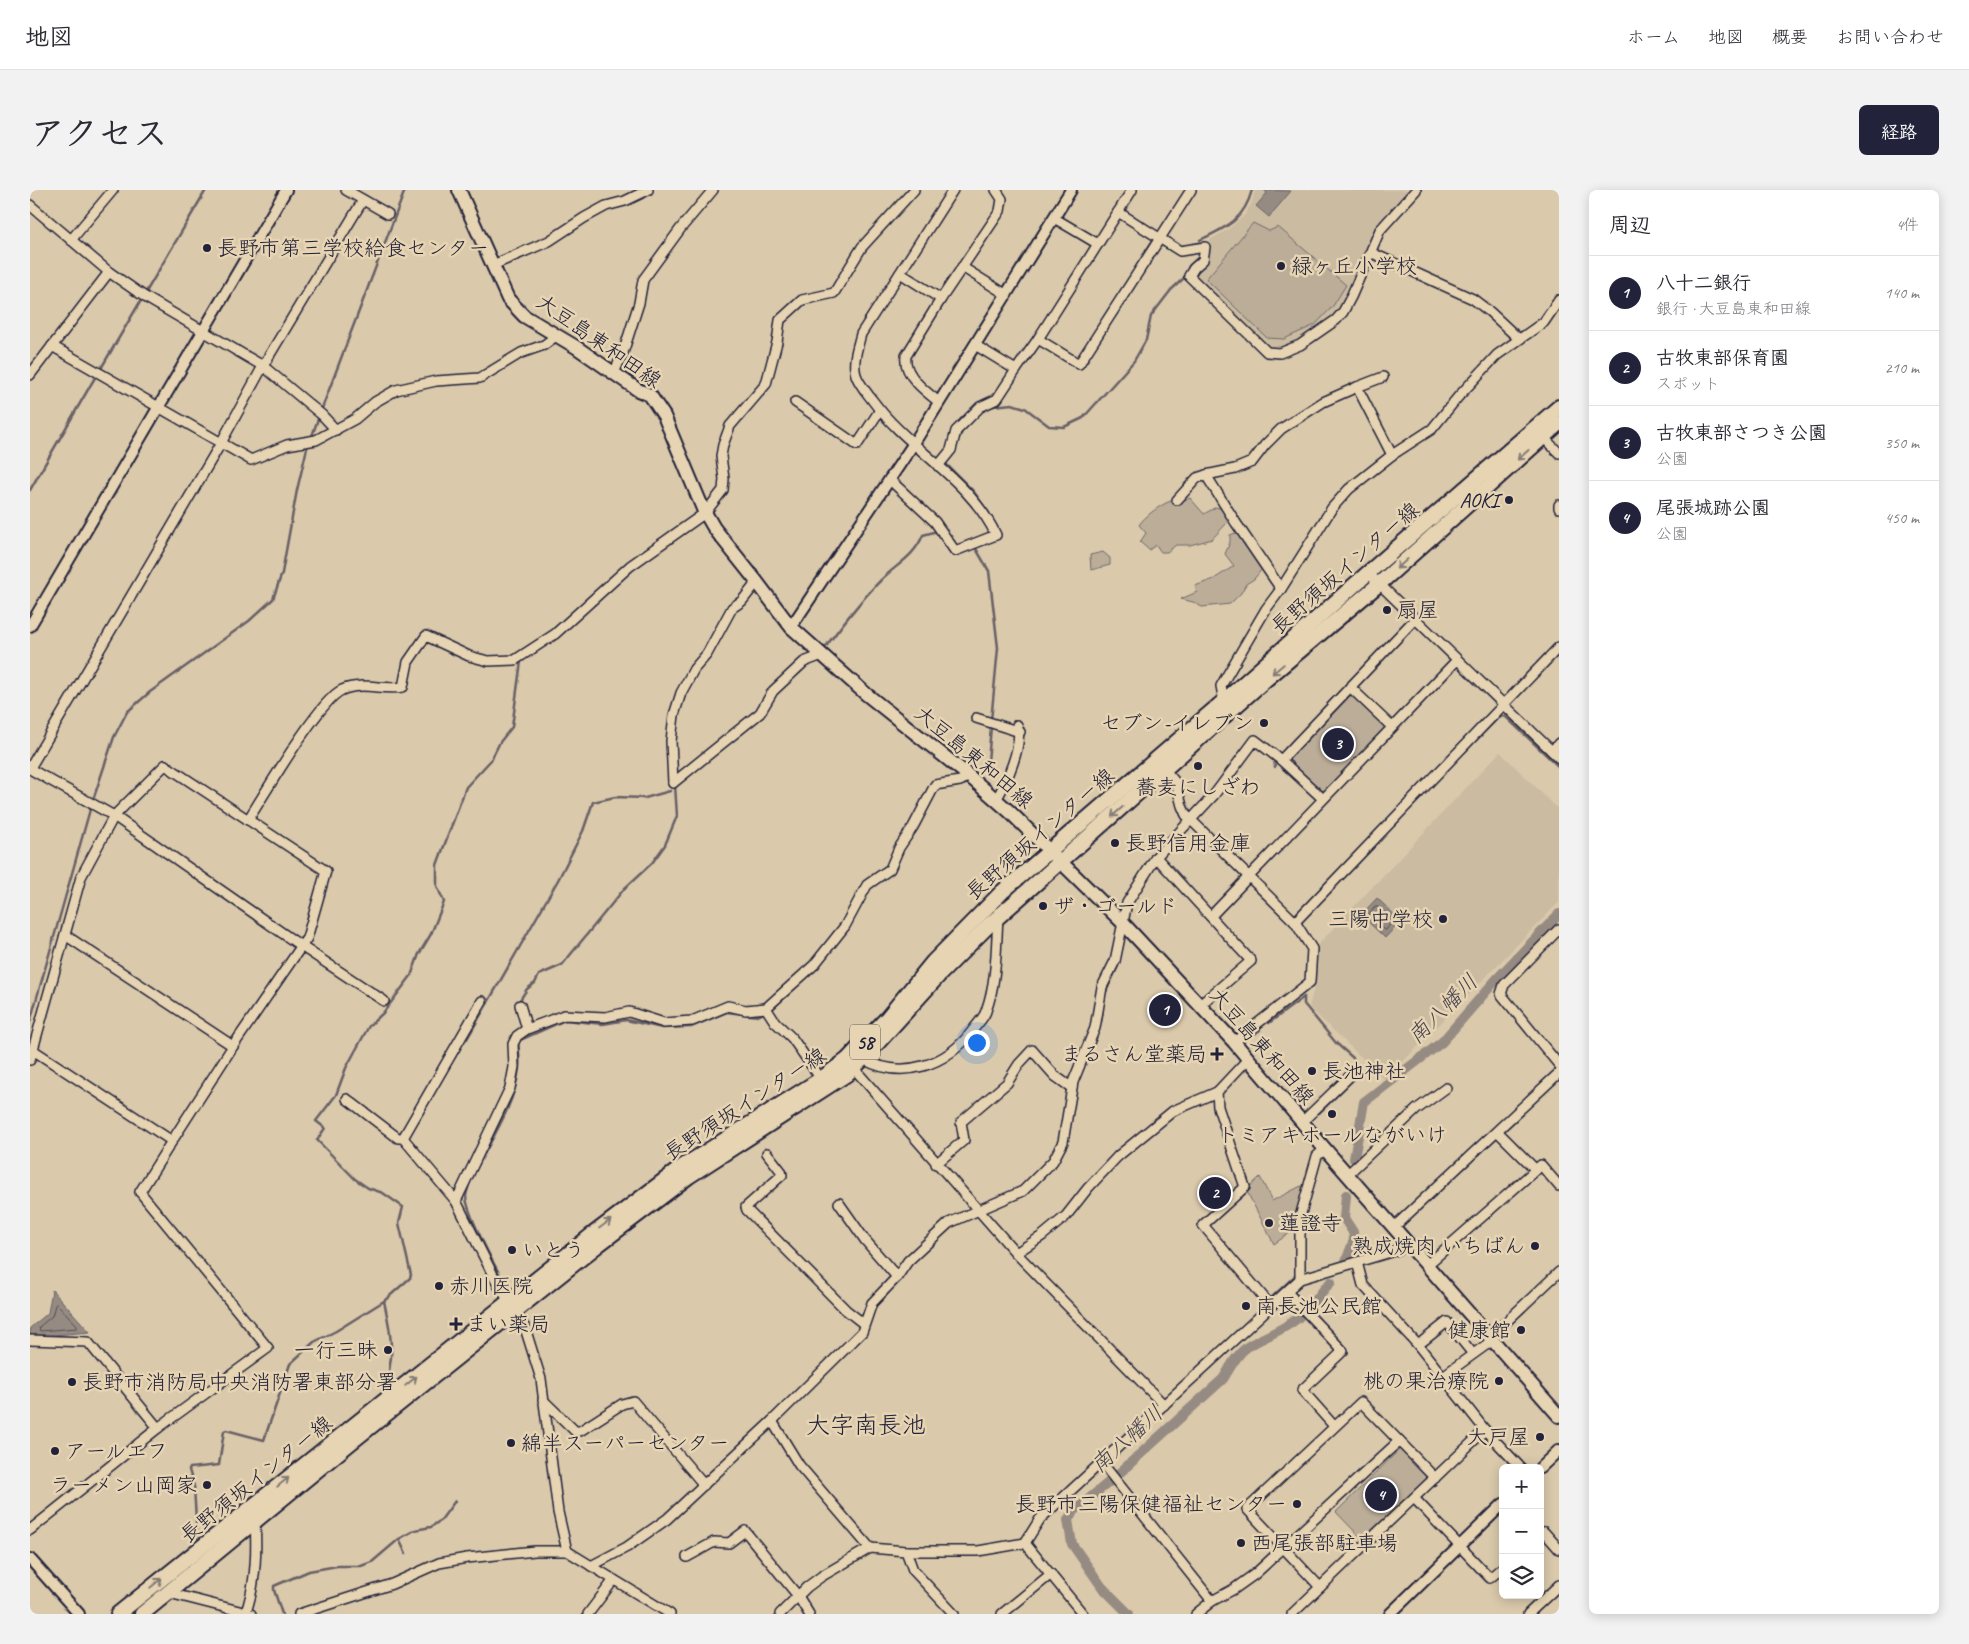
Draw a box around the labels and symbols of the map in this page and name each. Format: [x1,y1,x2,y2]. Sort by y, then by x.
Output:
place label: 長野市第三学校給食センター [217,235,489,261]
marker: 長野市第三学校給食センター [201,242,213,254]
place label: 緑ヶ丘小学校 [1291,253,1417,279]
marker: 緑ヶ丘小学校 [1275,260,1287,272]
street label: 大豆島東和田線 [531,288,667,394]
one-way arrow [1516,450,1529,461]
place label: AOKI [1459,487,1504,513]
marker: AOKI [1503,494,1515,506]
street label: 長野須坂インター線 [1265,496,1425,640]
one-way arrow [1395,558,1408,570]
place label: 扇屋 [1397,597,1439,623]
marker: 扇屋 [1381,604,1393,616]
one-way arrow [1272,664,1285,675]
street label: 大豆島東和田線 [909,700,1039,814]
place label: セブン-イレブン [1100,710,1254,736]
marker: セブン-イレブン [1258,717,1270,729]
pin: 3 [1322,725,1354,763]
marker: 蕎麦にしざわ [1192,760,1204,772]
street label: 長野須坂インター線 [960,762,1120,906]
place label: 蕎麦にしざわ [1135,774,1261,800]
one-way arrow [1111,806,1123,818]
place label: 長野信用金庫 [1125,830,1251,856]
marker: 長野信用金庫 [1109,837,1121,849]
place label: ザ・ゴールド [1053,893,1178,919]
marker: ザ・ゴールド [1037,900,1049,912]
place label: 三陽中学校 [1328,906,1433,932]
marker: 三陽中学校 [1437,913,1449,925]
water label: 南八幡川 [1402,968,1484,1050]
street label: 大豆島東和田線 [1204,982,1320,1110]
pin: 1 [1149,991,1181,1029]
road number: 58 [850,1024,880,1060]
your location [964,1030,990,1056]
place label: まるさん堂薬局 [1061,1041,1207,1067]
street label: 長野須坂インター線 [659,1042,831,1166]
marker: まるさん堂薬局 [1211,1048,1223,1060]
place label: 長池神社 [1322,1058,1406,1084]
marker: 長池神社 [1306,1065,1318,1077]
marker: トミアキホールながいけ [1326,1108,1338,1120]
place label: トミアキホールながいけ [1217,1122,1447,1148]
pin: 2 [1199,1174,1231,1212]
place label: 蓮證寺 [1279,1210,1342,1236]
marker: 蓮證寺 [1263,1217,1275,1229]
one-way arrow [598,1219,611,1230]
place label: 熟成焼肉 いちばん [1352,1233,1525,1259]
place label: いとう [522,1237,585,1263]
marker: 熟成焼肉 いちばん [1529,1240,1541,1252]
marker: いとう [506,1244,518,1256]
place label: 赤川医院 [449,1273,533,1299]
marker: 赤川医院 [433,1280,445,1292]
place label: 南長池公民館 [1256,1293,1382,1319]
marker: 南長池公民館 [1240,1300,1252,1312]
place label: まい薬局 [466,1311,550,1337]
place label: 健康館 [1448,1317,1511,1343]
marker: まい薬局 [450,1318,462,1330]
marker: 健康館 [1515,1324,1527,1336]
place label: 一行三昧 [294,1337,378,1363]
marker: 一行三昧 [382,1344,394,1356]
place label: 桃の果治療院 [1363,1368,1489,1394]
place label: 長野市消防局中央消防署東部分署 [82,1369,397,1395]
marker: 桃の果治療院 [1493,1375,1505,1387]
marker: 長野市消防局中央消防署東部分署 [66,1376,78,1388]
one-way arrow [404,1376,417,1387]
water label: 南八幡川 [1085,1399,1169,1479]
street label: 長野須坂インター線 [175,1410,337,1548]
district label: 大字南長池 [806,1410,926,1440]
place label: 大戸屋 [1467,1424,1530,1450]
place label: 綿半スーパーセンター [521,1430,729,1456]
marker: 大戸屋 [1534,1431,1546,1443]
marker: 綿半スーパーセンター [505,1437,517,1449]
place label: アールエフ [65,1438,168,1464]
marker: アールエフ [49,1445,61,1457]
place label: ラーメン山岡家 [50,1472,197,1498]
pin: 4 [1365,1476,1397,1514]
one-way arrow [276,1477,290,1487]
marker: ラーメン山岡家 [201,1479,213,1491]
place label: 長野市三陽保健福祉センター [1015,1491,1287,1517]
marker: 長野市三陽保健福祉センター [1291,1498,1303,1510]
place label: 西尾張部駐車場 [1251,1530,1398,1556]
marker: 西尾張部駐車場 [1235,1537,1247,1549]
one-way arrow [149,1578,162,1589]

